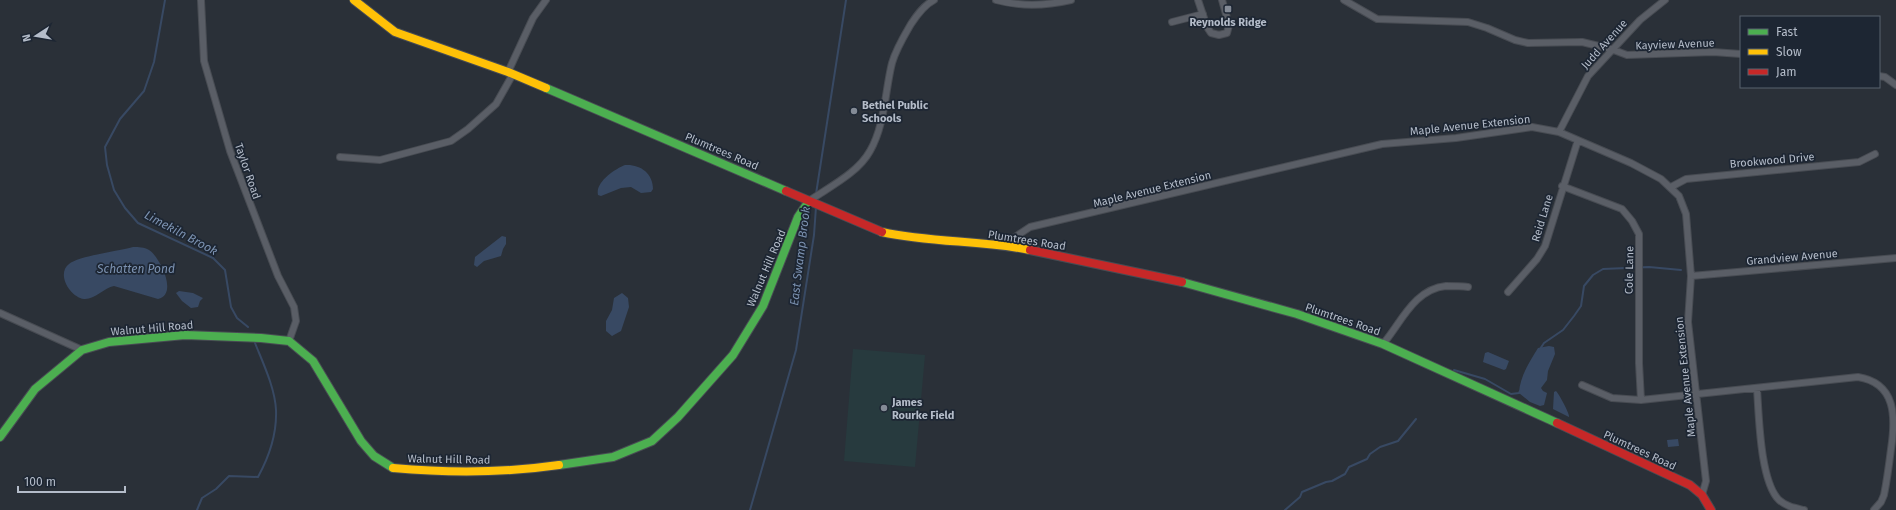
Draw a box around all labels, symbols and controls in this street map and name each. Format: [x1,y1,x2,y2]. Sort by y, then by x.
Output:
marker: Reynolds Ridge [1223,4,1233,14]
north arrow [16,16,56,56]
place label: Reynolds Ridge [1189,16,1267,29]
legend [1740,16,1880,88]
street label: Judd Avenue [1579,17,1630,72]
text: Fast [1776,25,1798,39]
text: N [20,33,34,43]
street label: Kayview Avenue [1635,37,1715,52]
text: Slow [1776,45,1802,59]
text: Jam [1776,65,1796,79]
place label: Bethel Public Schools [862,99,929,125]
marker: Bethel Public Schools [849,106,859,116]
street label: Maple Avenue Extension [1409,113,1531,138]
street label: Plumtrees Road [683,130,761,173]
street label: Taylor Road [232,141,263,201]
street label: Brookwood Drive [1729,150,1815,171]
street label: Maple Avenue Extension [1092,169,1212,210]
street label: Reid Lane [1529,193,1556,243]
water label: East Swamp Brook [787,205,813,306]
water label: Limekiln Brook [142,208,220,258]
street label: Walnut Hill Road [744,227,789,309]
street label: Plumtrees Road [987,228,1067,253]
street label: Cole Lane [1623,246,1636,294]
street label: Grandview Avenue [1746,247,1838,268]
water label: Schatten Pond [96,262,175,276]
street label: Plumtrees Road [1304,301,1382,338]
street label: Maple Avenue Extension [1673,316,1698,438]
street label: Walnut Hill Road [110,318,194,339]
place label: James Rourke Field [891,396,954,422]
marker: James Rourke Field [879,403,889,413]
street label: Plumtrees Road [1601,428,1678,473]
street label: Walnut Hill Road [407,452,491,467]
scale bar [18,468,125,494]
text: 100 m [24,475,56,489]

